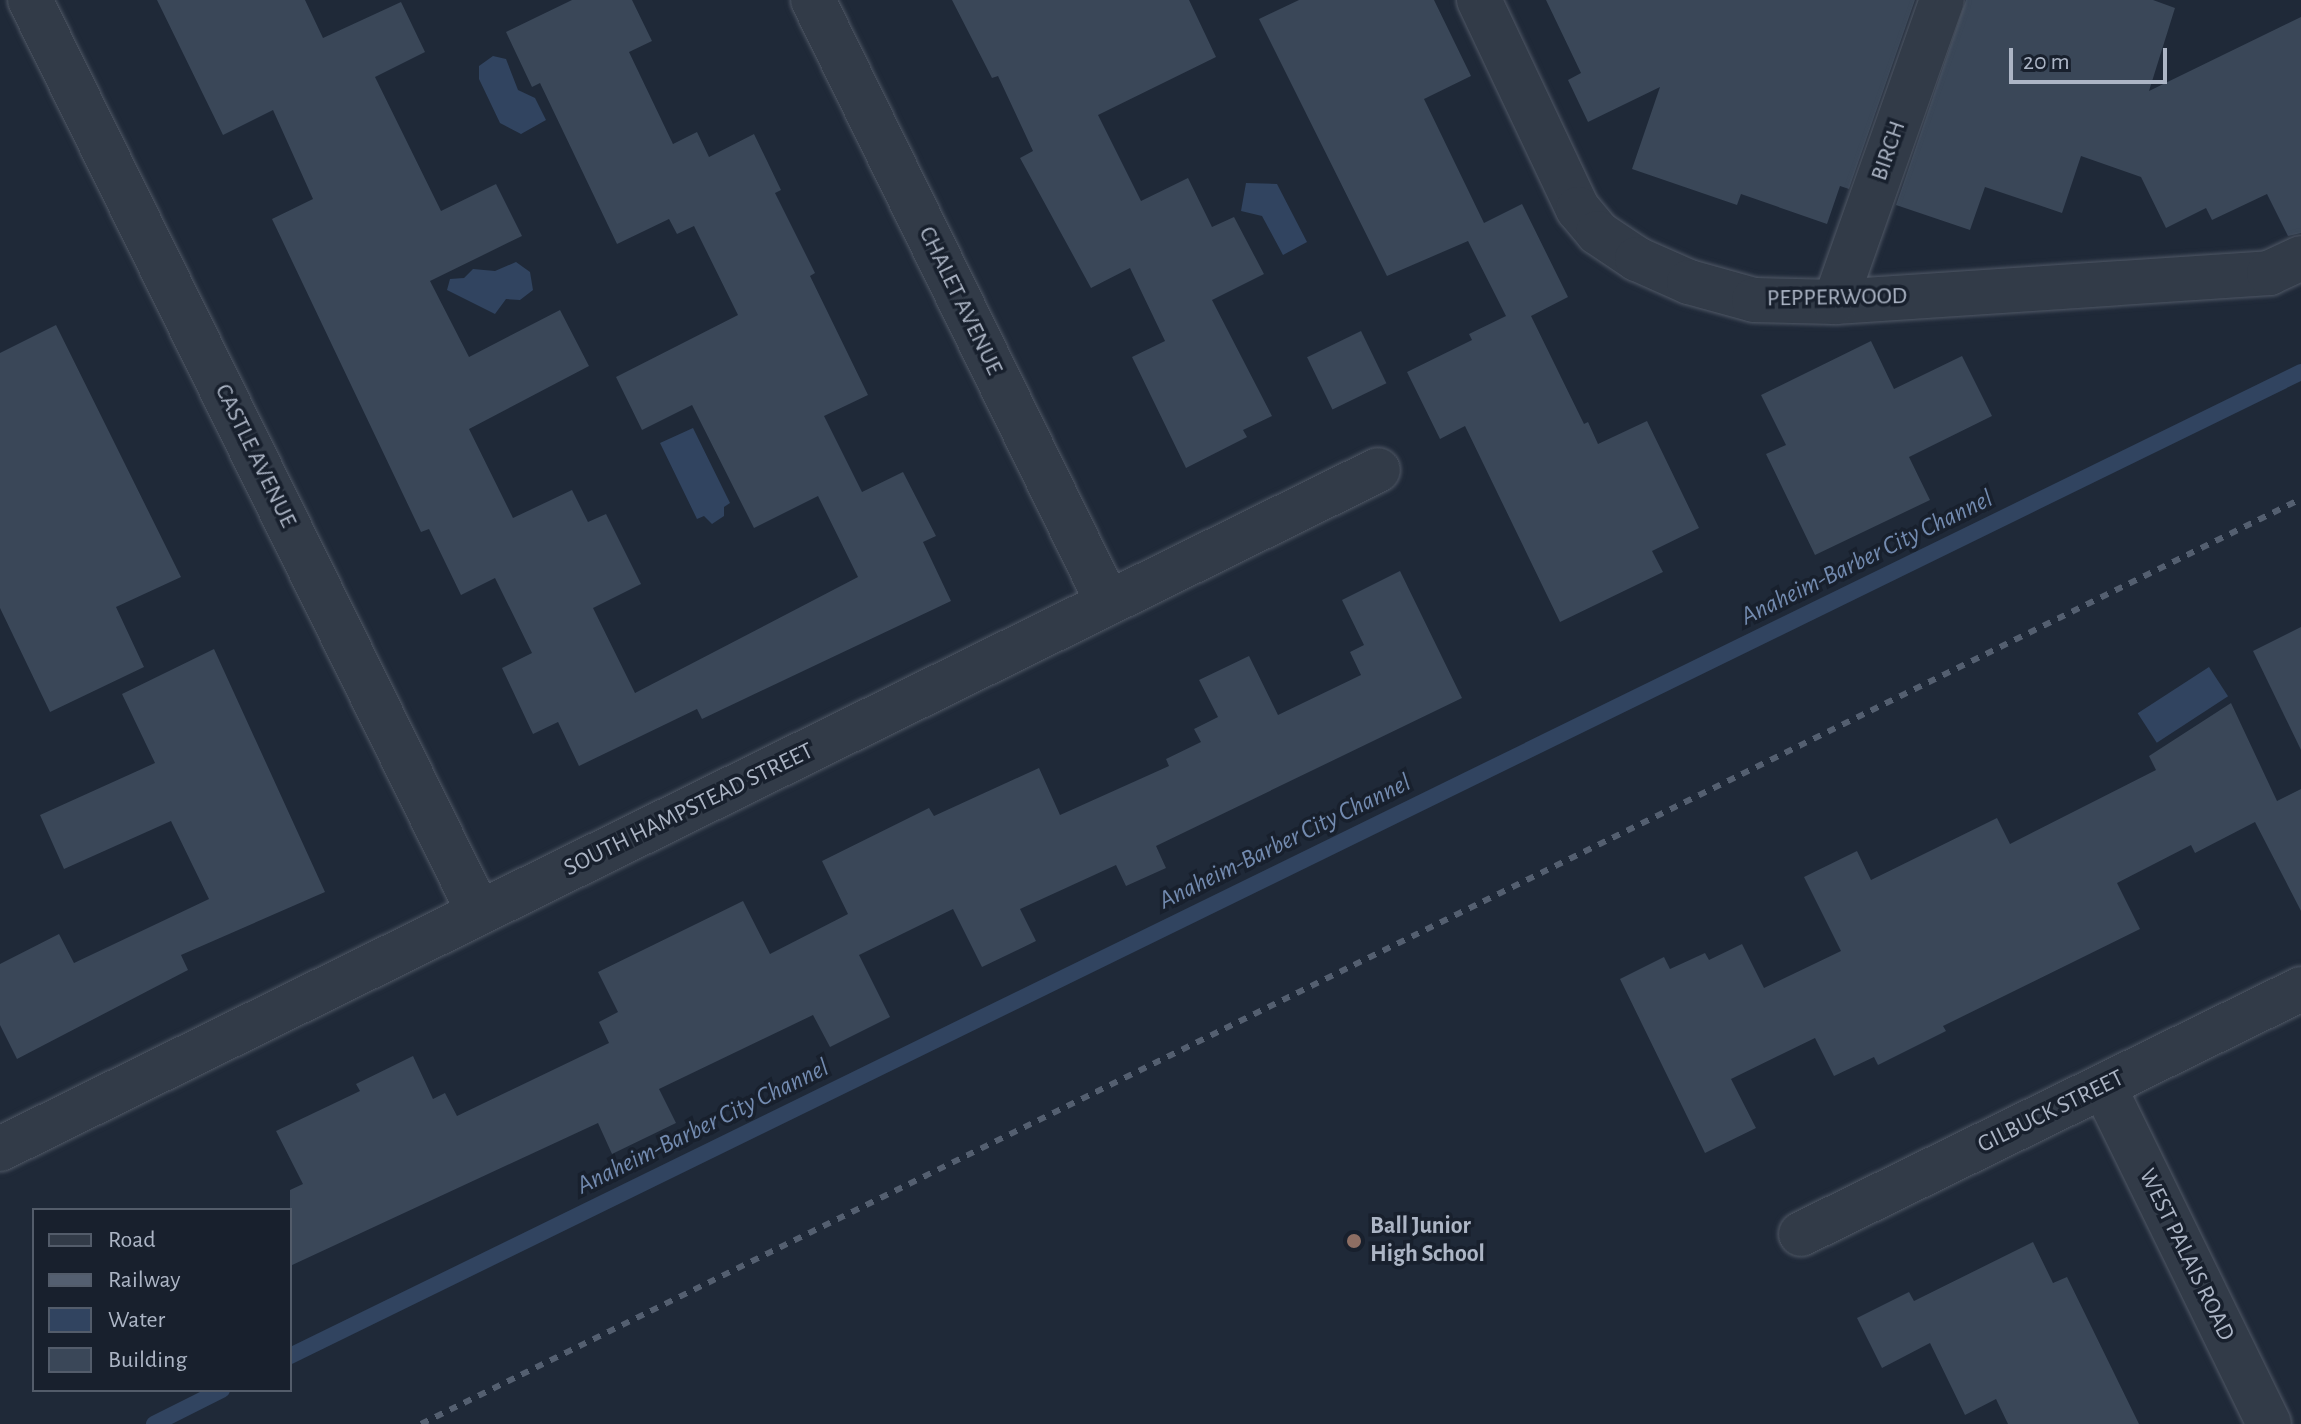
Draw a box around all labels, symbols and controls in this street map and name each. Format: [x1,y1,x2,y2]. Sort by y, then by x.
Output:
scale bar [2013,32,2171,82]
text: 20 m [2023,50,2070,74]
street label: BIRCH [1865,117,1913,185]
street label: CHALET AVENUE [912,222,1008,380]
street label: PEPPERWOOD [1767,282,1907,314]
street label: CASTLE AVENUE [208,380,302,532]
water label: Anaheim-Barber City Channel [1736,483,1998,633]
street label: SOUTH HAMPSTEAD STREET [560,737,818,883]
water label: Anaheim-Barber City Channel [1154,767,1416,917]
water label: Anaheim-Barber City Channel [572,1052,834,1202]
street label: GILBUCK STREET [1973,1064,2129,1160]
street label: WEST PALAIS ROAD [2132,1164,2240,1346]
legend [32,1208,292,1392]
place label: Ball Junior High School [1370,1213,1485,1269]
text: Road [108,1228,156,1252]
marker: Ball Junior High School [1345,1232,1363,1250]
text: Railway [108,1268,180,1292]
text: Water [108,1308,165,1332]
text: Building [108,1348,187,1372]

